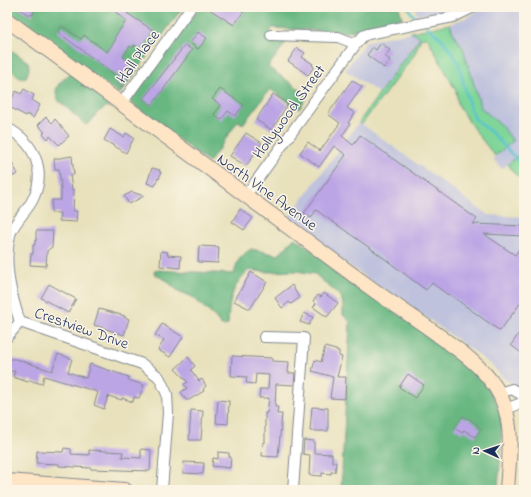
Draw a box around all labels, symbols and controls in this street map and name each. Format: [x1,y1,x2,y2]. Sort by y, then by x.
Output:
street label: Hall Place [111,25,167,89]
street label: Hollywood Street [247,59,333,164]
street label: North Vine Avenue [212,148,323,238]
street label: Crestview Drive [31,302,133,357]
north arrow [465,431,505,471]
text: N [468,446,484,455]

